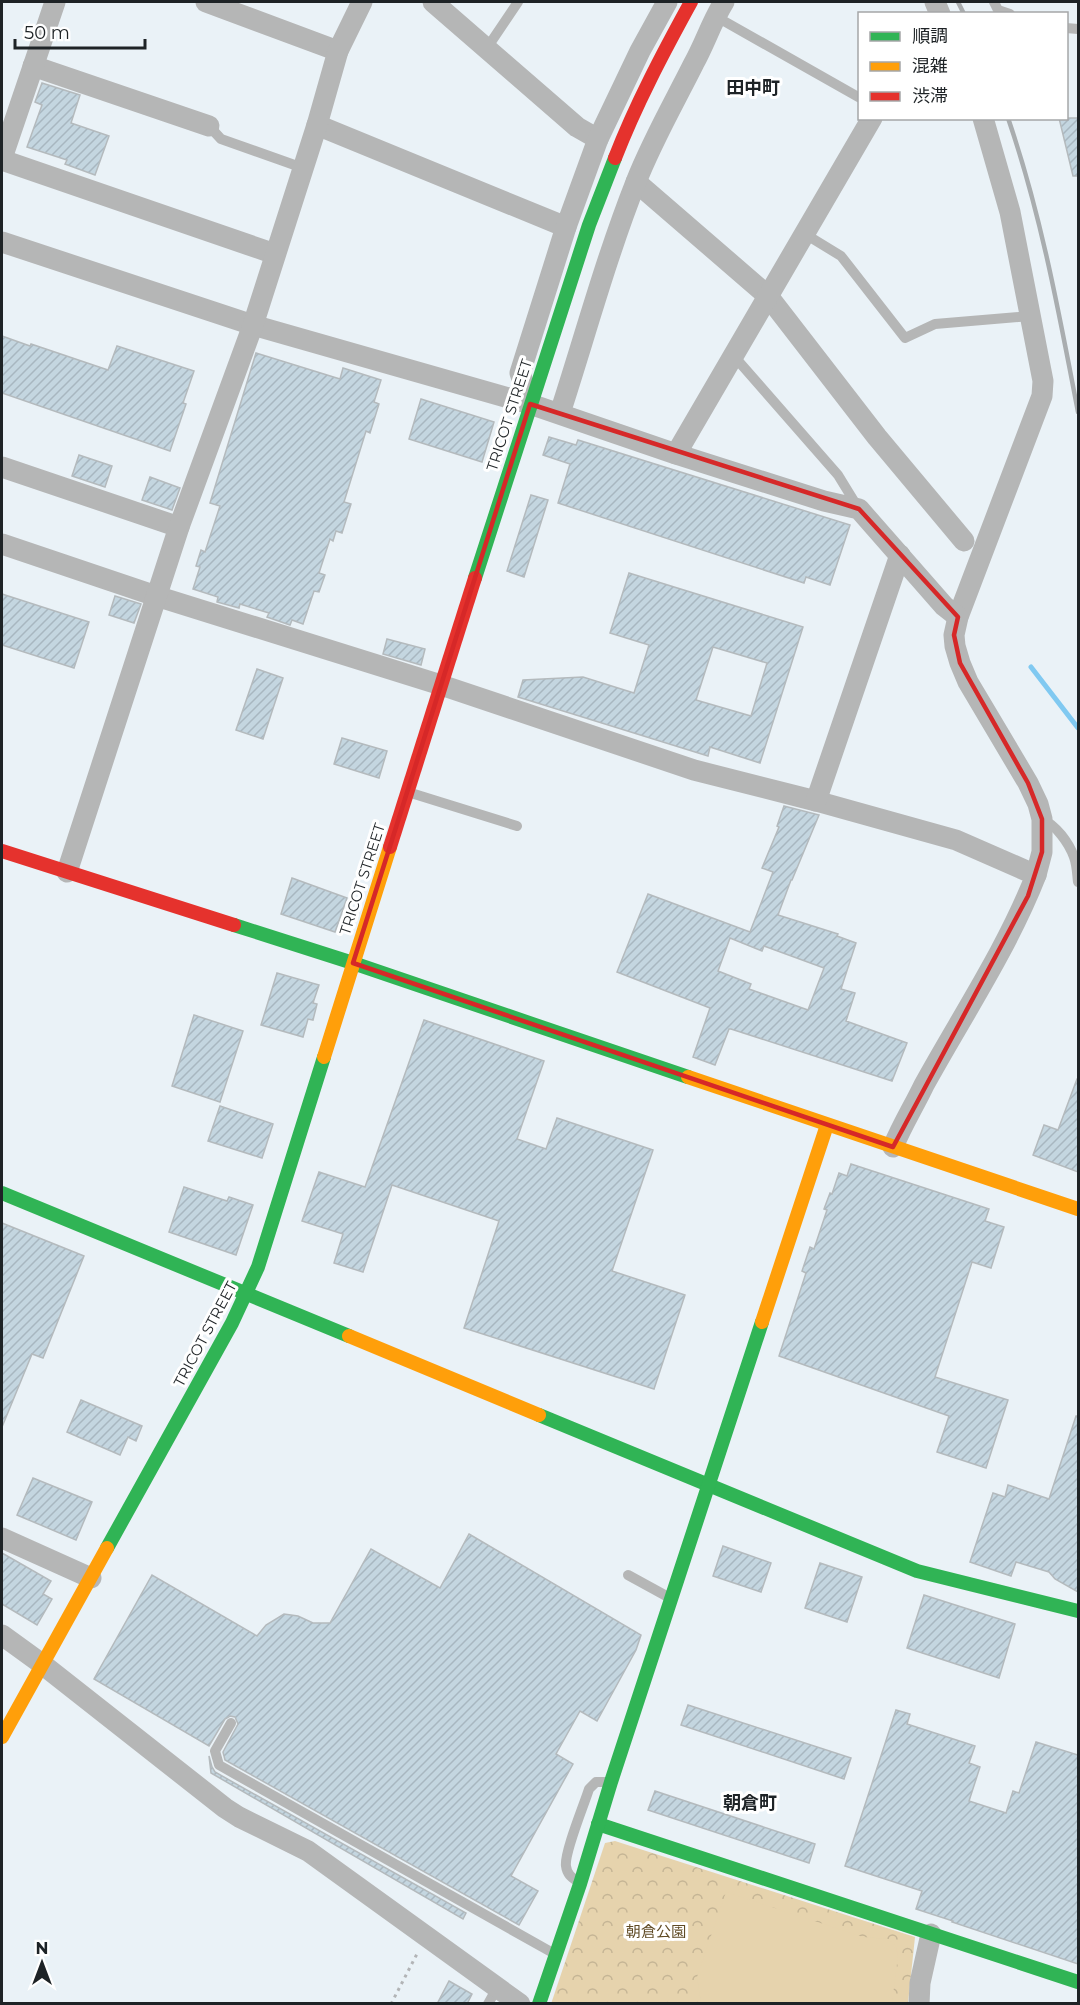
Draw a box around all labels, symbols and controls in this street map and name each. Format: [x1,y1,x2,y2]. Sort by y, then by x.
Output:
scale bar [15,12,146,50]
legend [858,12,1068,120]
text: 50 m [24,22,70,44]
text: 順調 [912,25,948,47]
text: 混雑 [912,55,948,77]
district label: 田中町 [726,77,780,99]
text: 渋滞 [912,85,948,107]
street label: TRICOT STREET [482,356,536,473]
street label: TRICOT STREET [335,820,389,937]
street label: TRICOT STREET [169,1278,241,1390]
district label: 朝倉町 [723,1792,777,1814]
park label: 朝倉公園 [626,1922,686,1941]
north arrow [12,1933,72,1993]
text: N [36,1939,48,1958]

